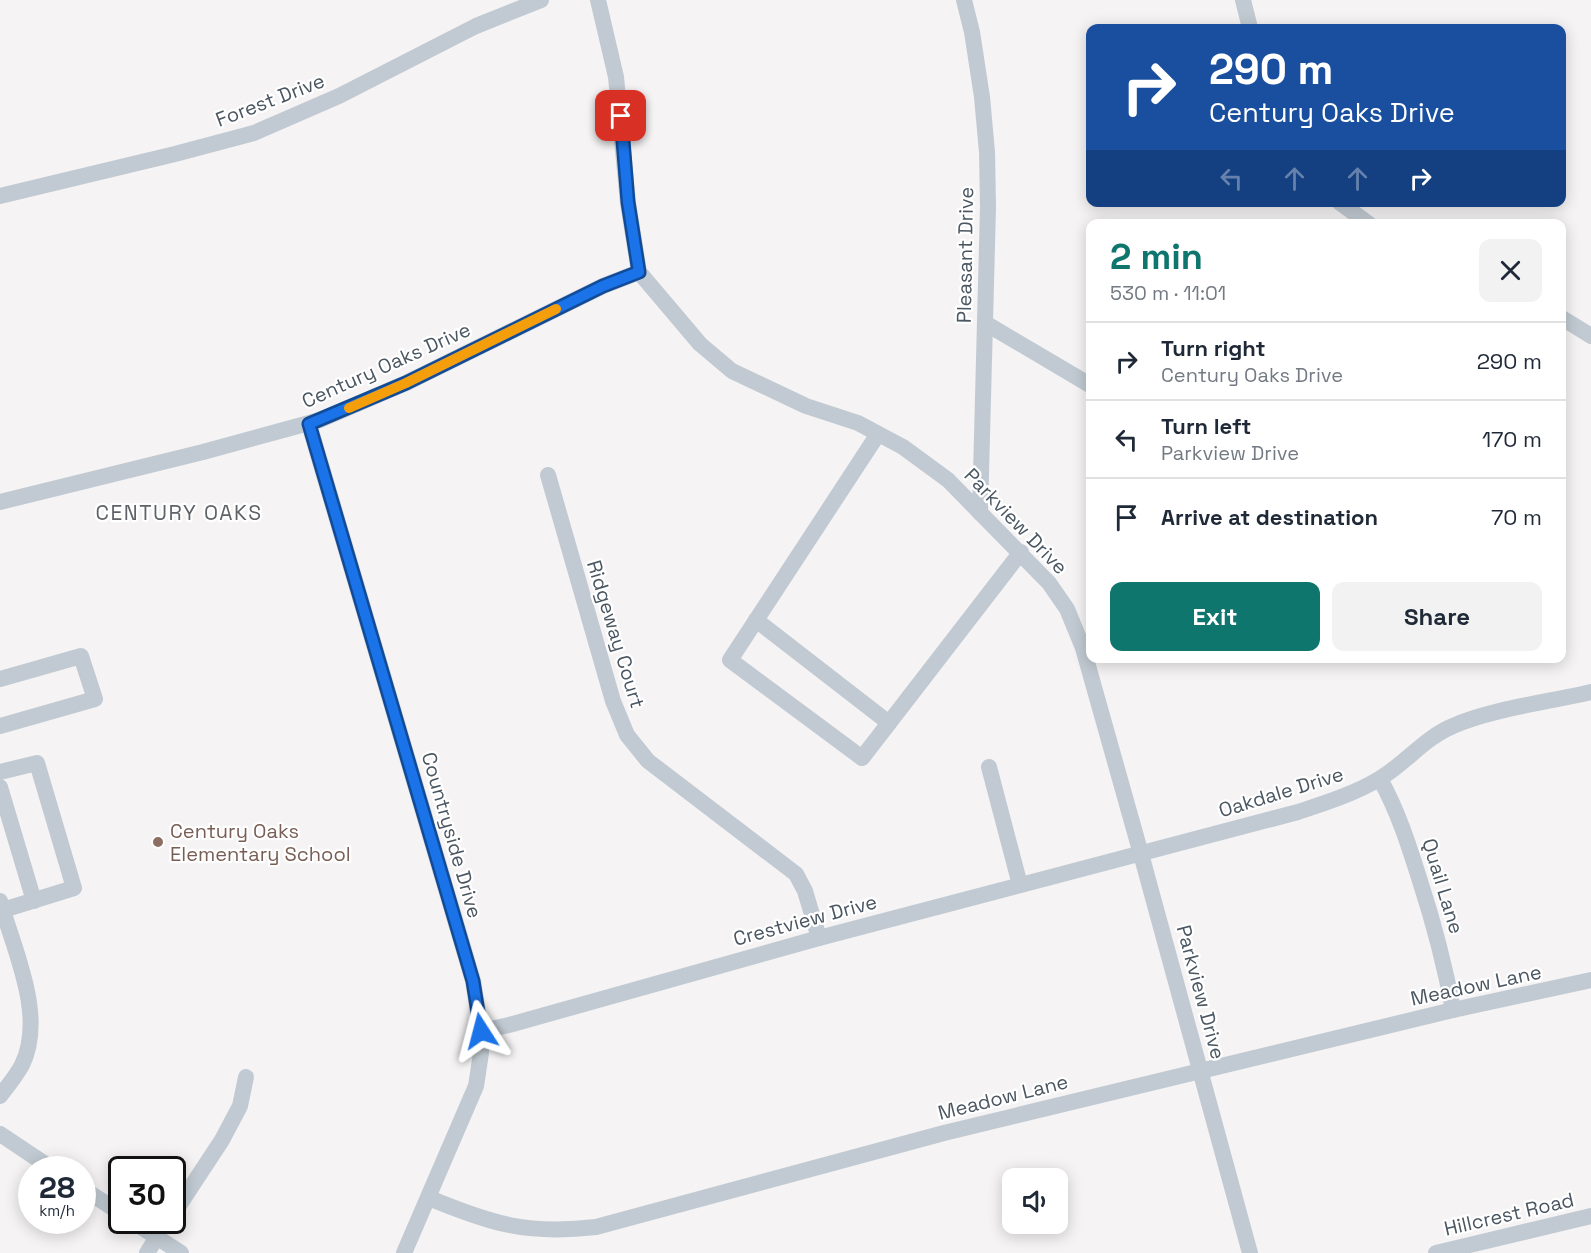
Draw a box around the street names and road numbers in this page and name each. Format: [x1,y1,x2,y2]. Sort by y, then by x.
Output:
street label: Forest Drive [212,67,328,133]
street label: Pleasant Drive [951,187,979,323]
street label: Century Oaks Drive [298,316,474,414]
street label: Parkview Drive [959,462,1073,580]
street label: Ridgeway Court [581,557,651,711]
street label: Countryside Drive [416,749,488,921]
street label: Oakdale Drive [1215,761,1347,823]
street label: Quail Lane [1416,835,1470,937]
street label: Crestview Drive [730,888,880,952]
street label: Parkview Drive [1171,922,1231,1062]
street label: Meadow Lane [1408,958,1544,1012]
street label: Meadow Lane [935,1068,1071,1126]
street label: Hillcrest Road [1442,1186,1576,1242]

